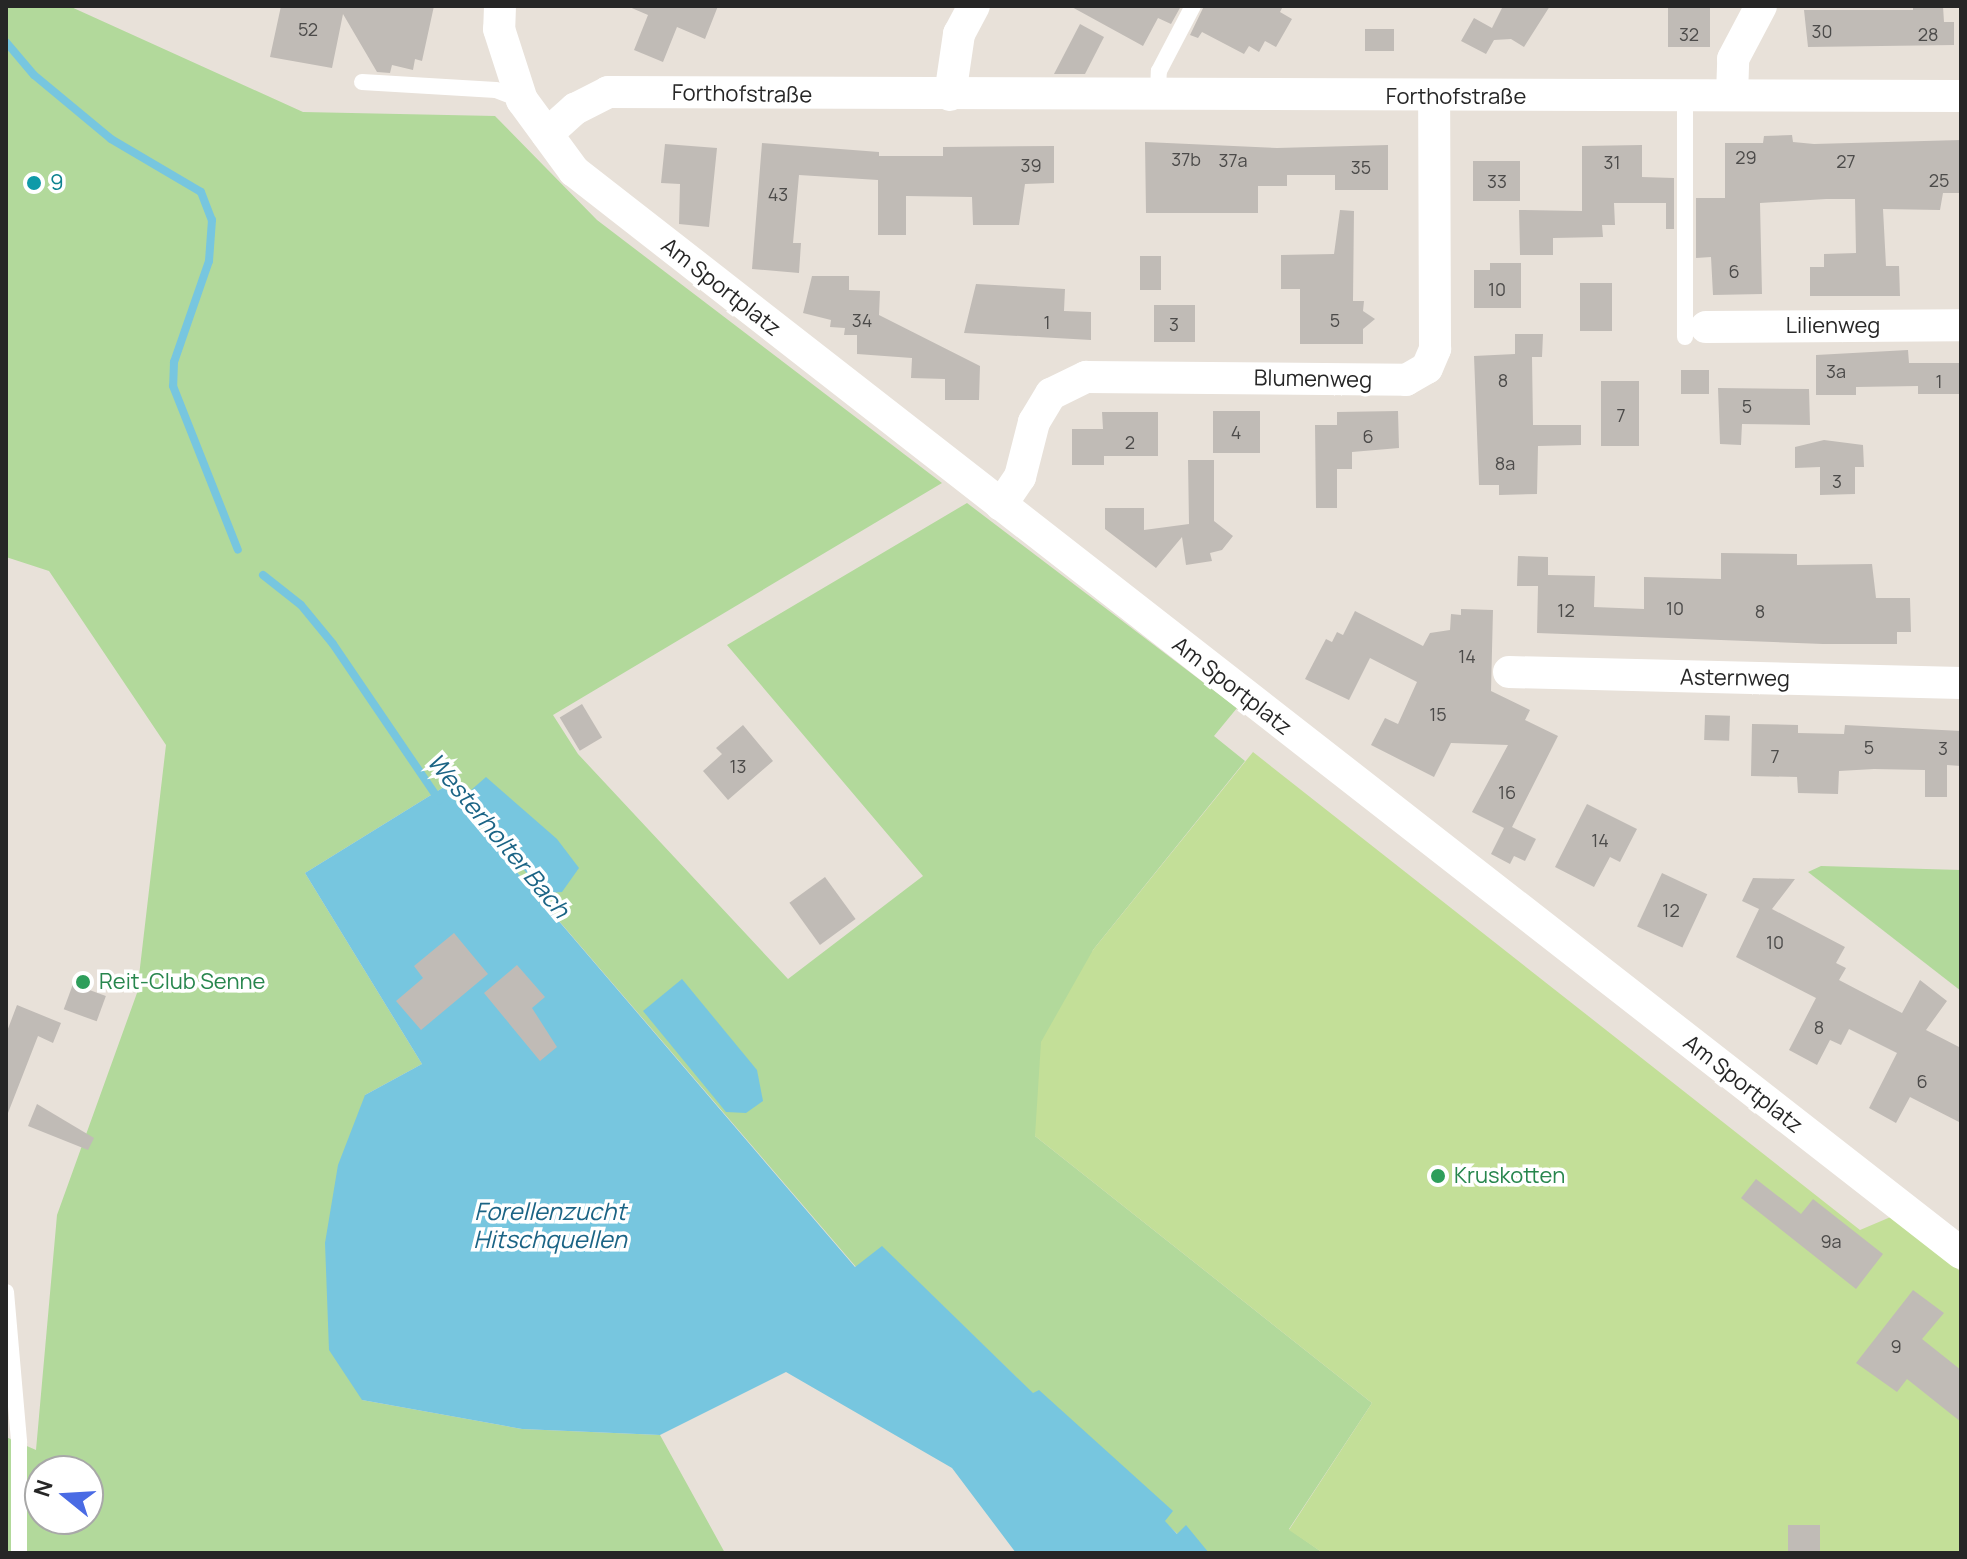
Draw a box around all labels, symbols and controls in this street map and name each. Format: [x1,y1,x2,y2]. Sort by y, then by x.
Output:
house number: 52 [298,18,318,40]
house number: 30 [1812,20,1832,42]
house number: 32 [1679,23,1699,45]
house number: 28 [1918,23,1938,45]
street label: Forthofstraße [672,80,812,108]
street label: Forthofstraße [1386,84,1526,110]
house number: 29 [1735,146,1757,168]
house number: 37b [1171,148,1201,170]
house number: 37a [1219,149,1247,171]
house number: 27 [1836,150,1856,172]
house number: 31 [1604,151,1620,173]
house number: 39 [1020,154,1042,176]
house number: 35 [1351,156,1371,178]
house number: 25 [1929,169,1949,191]
place label: 9 [50,170,64,196]
house number: 33 [1487,170,1507,192]
marker: 9 [25,174,43,192]
house number: 43 [768,183,788,205]
street label: Am Sportplatz [656,232,786,342]
house number: 6 [1728,260,1740,282]
house number: 10 [1488,278,1506,300]
house number: 34 [852,309,872,331]
house number: 5 [1330,309,1340,331]
house number: 1 [1043,311,1051,333]
house number: 3 [1169,313,1179,335]
street label: Lilienweg [1786,313,1880,339]
house number: 3a [1826,360,1846,382]
street label: Blumenweg [1254,365,1372,393]
house number: 8 [1498,369,1508,391]
house number: 1 [1935,370,1943,392]
house number: 5 [1742,395,1752,417]
house number: 7 [1616,404,1626,426]
house number: 4 [1231,421,1241,443]
house number: 6 [1362,425,1374,447]
house number: 2 [1125,431,1135,453]
house number: 8a [1495,452,1515,474]
house number: 3 [1832,470,1842,492]
house number: 10 [1666,597,1684,619]
house number: 12 [1557,599,1575,621]
house number: 8 [1755,600,1765,622]
street label: Am Sportplatz [1167,631,1297,741]
house number: 14 [1458,645,1476,667]
street label: Asternweg [1680,664,1790,692]
house number: 15 [1429,703,1447,725]
house number: 5 [1864,736,1874,758]
house number: 3 [1938,737,1948,759]
house number: 7 [1770,745,1780,767]
water label: Westerholter Bach [422,747,576,923]
house number: 13 [730,755,746,777]
house number: 16 [1498,781,1516,803]
house number: 14 [1591,829,1609,851]
house number: 12 [1662,899,1680,921]
house number: 10 [1766,931,1784,953]
place label: Reit-Club Senne [99,969,265,995]
marker: Reit-Club Senne [74,973,92,991]
house number: 8 [1814,1016,1824,1038]
street label: Am Sportplatz [1678,1029,1808,1139]
house number: 6 [1916,1070,1928,1092]
place label: Kruskotten [1454,1163,1565,1189]
marker: Kruskotten [1429,1167,1447,1185]
water label: Forellenzucht Hitschquellen [473,1197,627,1253]
house number: 9a [1820,1230,1842,1252]
house number: 9 [1890,1335,1902,1357]
north arrow [24,1455,104,1535]
text: N [26,1476,60,1500]

